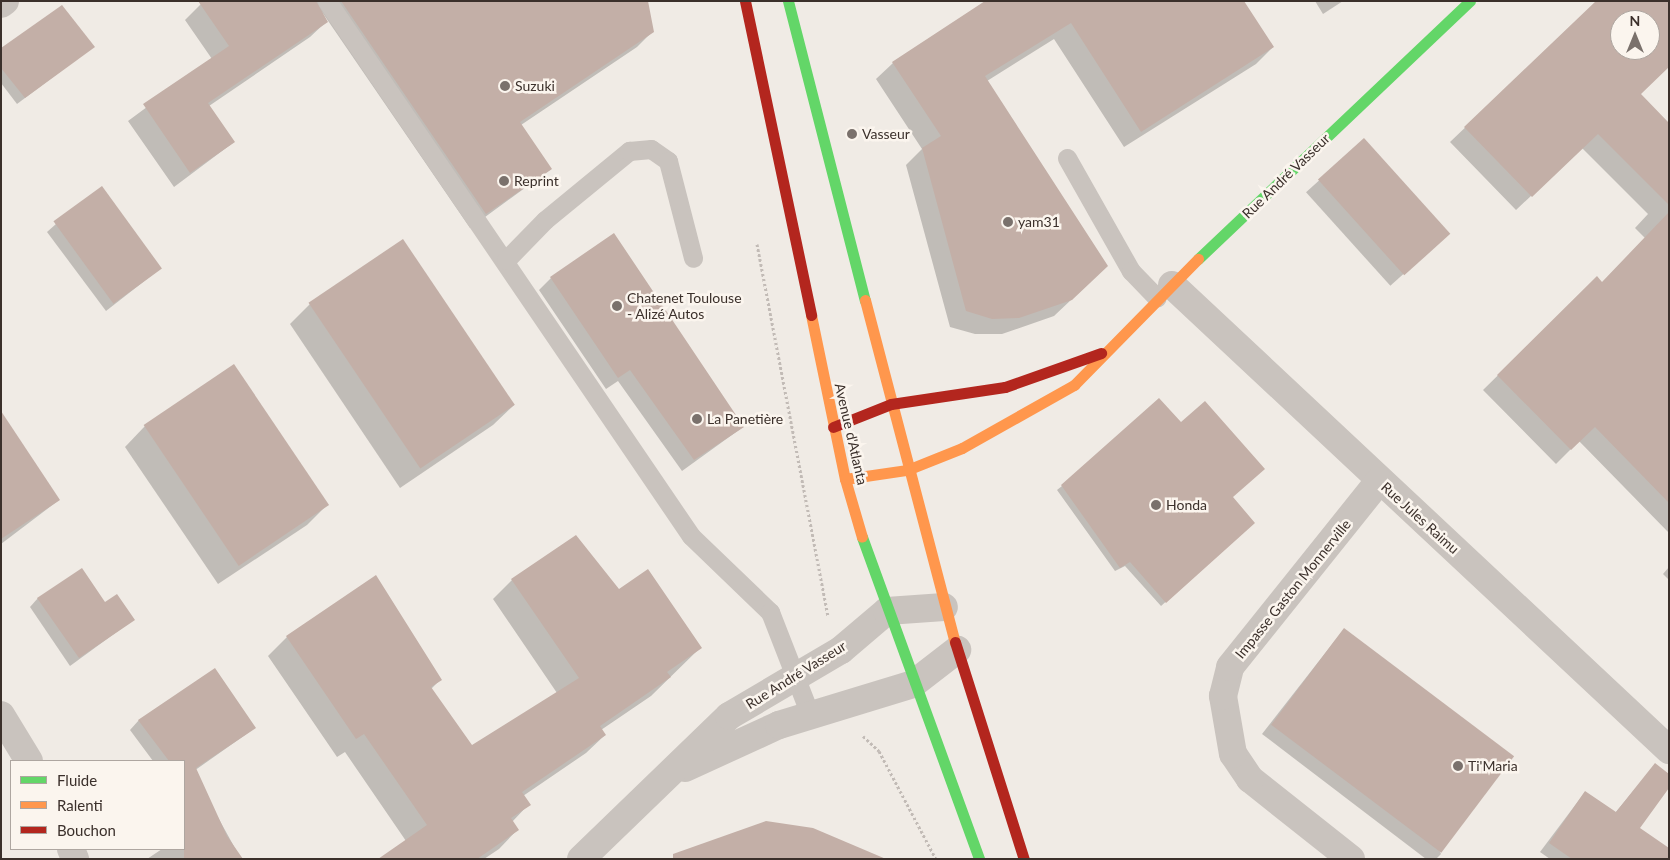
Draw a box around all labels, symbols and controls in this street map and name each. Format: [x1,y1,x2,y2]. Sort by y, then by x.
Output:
north arrow [1610,10,1660,60]
text: N [1630,12,1640,29]
place label: Suzuki [515,78,555,94]
marker: Suzuki [499,80,511,92]
place label: Vasseur [862,126,910,142]
marker: Vasseur [846,128,858,140]
street label: Rue André Vasseur [1238,130,1334,222]
place label: Reprint [514,173,559,189]
marker: Reprint [498,175,510,187]
place label: yam31 [1018,214,1060,230]
marker: yam31 [1002,216,1014,228]
place label: Chatenet Toulouse - Alizé Autos [627,290,742,322]
marker: Chatenet Toulouse - Alizé Autos [611,300,623,312]
street label: Avenue d'Atlanta [831,382,871,486]
place label: La Panetière [707,411,783,427]
marker: La Panetière [691,413,703,425]
street label: Rue Jules Raimu [1377,478,1463,558]
place label: Honda [1166,497,1207,513]
marker: Honda [1150,499,1162,511]
street label: Impasse Gaston Monnerville [1232,516,1354,662]
street label: Rue André Vasseur [742,637,850,713]
place label: Ti'Maria [1468,758,1518,774]
legend [10,760,185,850]
marker: Ti'Maria [1452,760,1464,772]
text: Fluide [57,771,97,789]
text: Ralenti [57,796,103,814]
text: Bouchon [57,821,116,839]

